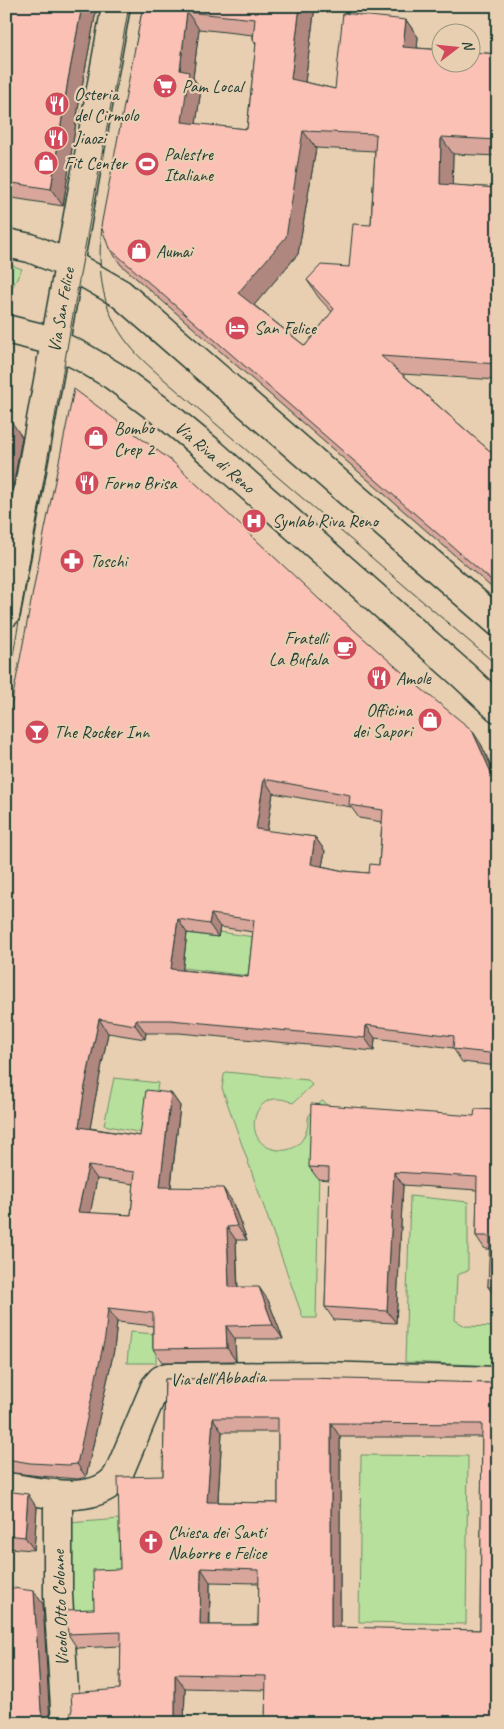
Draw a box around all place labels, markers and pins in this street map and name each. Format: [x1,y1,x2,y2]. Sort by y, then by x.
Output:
supermarket icon: Pam Local [152,73,178,99]
place label: Pam Local [182,75,246,97]
place label: Osteria del Cirmolo [74,83,140,126]
restaurant icon: Osteria del Cirmolo [44,91,70,117]
restaurant icon: Jiaozi [43,125,69,151]
place label: Jiaozi [73,127,108,149]
place label: Palestre Italiane [164,143,214,186]
shop icon: Fit Center [33,150,59,176]
sports icon: Palestre Italiane [134,151,160,177]
place label: Fit Center [64,152,129,174]
shop icon: Aumai [126,238,152,264]
place label: Aumai [156,240,195,262]
hotel icon: San Felice [224,315,250,341]
place label: San Felice [254,317,317,339]
place label: Bombo Crep 2 [114,417,156,460]
shop icon: Bombo Crep 2 [83,425,109,451]
restaurant icon: Forno Brisa [74,470,100,496]
place label: Forno Brisa [104,472,178,494]
hospital icon: Synlab Riva Reno [241,508,267,534]
place label: Synlab Riva Reno [272,510,379,532]
pharmacy icon: Toschi [59,548,85,574]
place label: Toschi [90,550,130,572]
place label: Fratelli La Bufala [269,627,331,670]
cafe icon: Fratelli La Bufala [332,635,358,661]
restaurant icon: Amole [366,665,392,691]
place label: Amole [396,667,432,689]
place label: Officina dei Sapori [352,699,415,742]
shop icon: Officina dei Sapori [417,707,443,733]
bar icon: The Rocker Inn [24,719,50,745]
place label: The Rocker Inn [54,721,150,743]
place label: Chiesa dei Santi Naborre e Felice [168,1521,269,1564]
church icon: Chiesa dei Santi Naborre e Felice [138,1529,164,1555]

